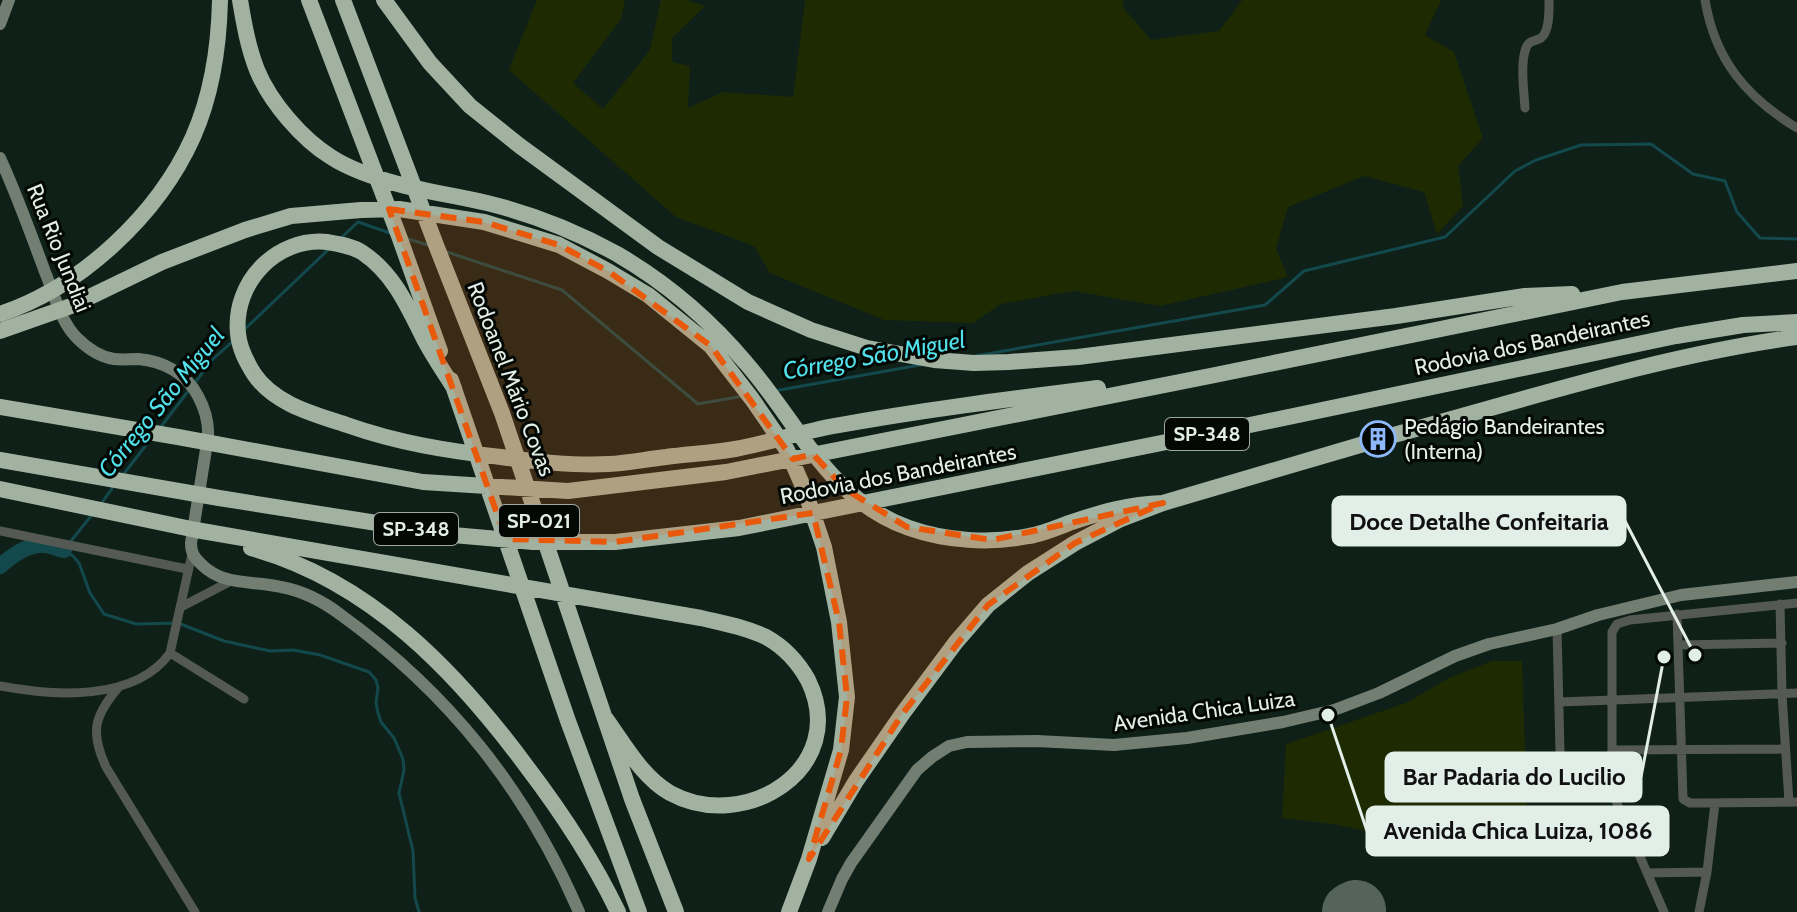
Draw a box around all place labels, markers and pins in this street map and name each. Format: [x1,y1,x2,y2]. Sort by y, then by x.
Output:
place label: Pedágio Bandeirantes (Interna) [1404,413,1605,465]
building icon: Pedágio Bandeirantes (Interna) [1359,420,1397,458]
callout: Doce Detalhe Confeitaria [1333,497,1625,545]
callout: Bar Padaria do Lucilio [1386,753,1641,801]
callout: Avenida Chica Luiza, 1086 [1367,807,1668,855]

